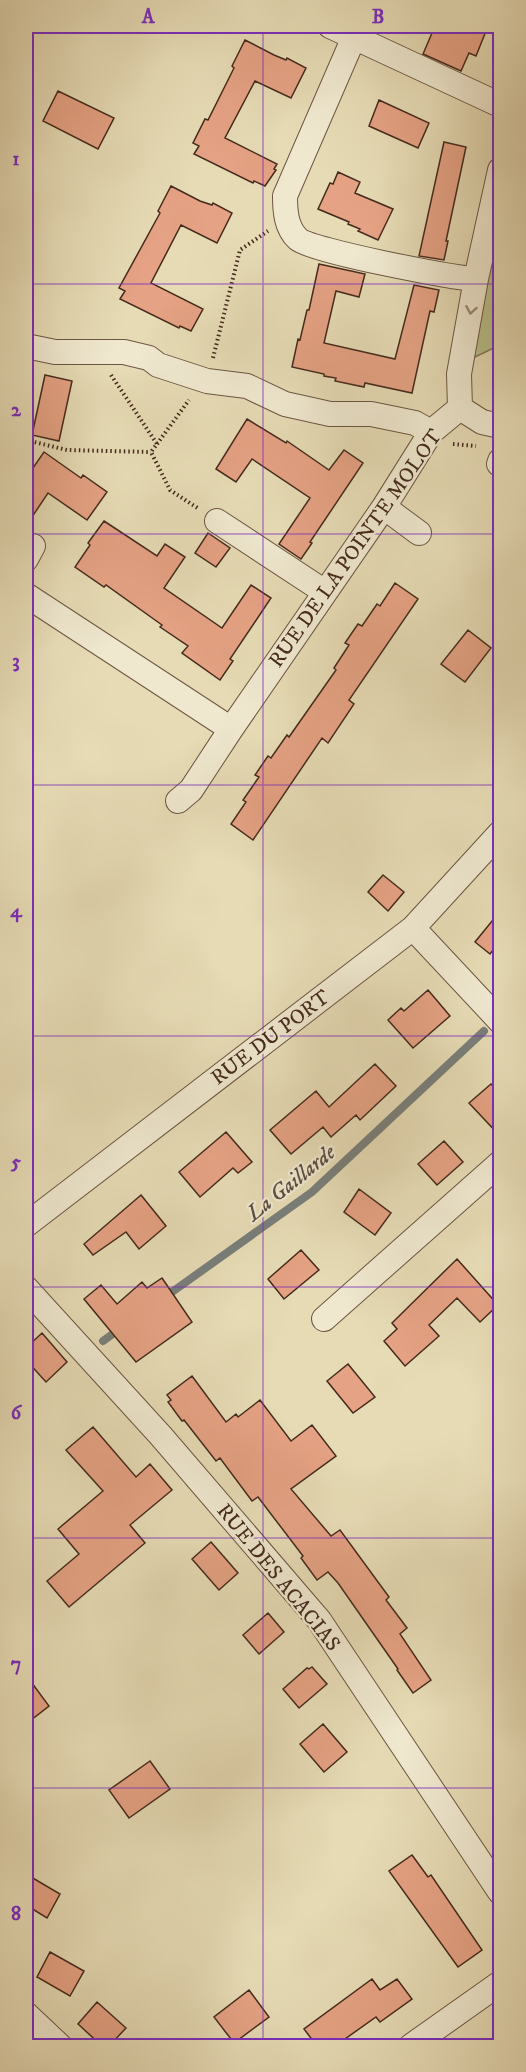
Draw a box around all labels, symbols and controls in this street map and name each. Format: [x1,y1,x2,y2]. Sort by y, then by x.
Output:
text: A [141,5,156,30]
text: B [372,5,384,30]
text: 1 [12,147,20,172]
one-way arrow [465,305,478,315]
text: 2 [11,398,22,423]
street label: RUE DE LA POINTE MOLOT [263,424,448,673]
text: 3 [12,649,20,674]
text: 4 [10,899,23,924]
street label: RUE DU PORT [206,985,335,1091]
water label: La Gaillarde [239,1139,341,1228]
text: 5 [10,1150,21,1175]
text: 6 [11,1401,23,1426]
street label: RUE DES ACACIAS [211,1499,346,1657]
text: 7 [11,1652,21,1677]
text: 8 [11,1902,21,1927]

